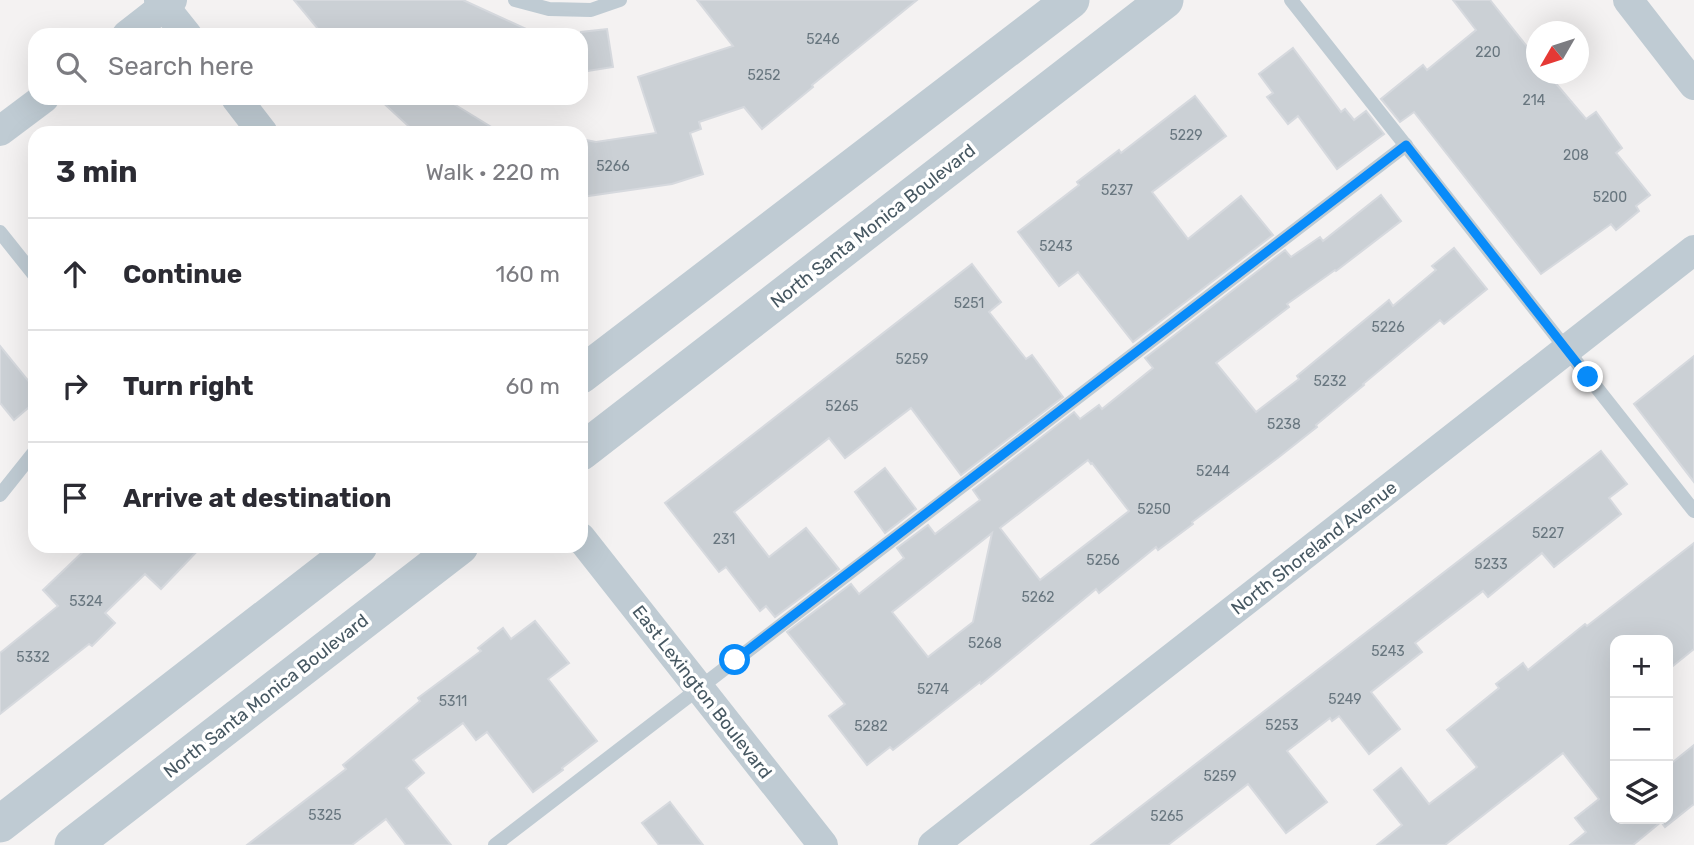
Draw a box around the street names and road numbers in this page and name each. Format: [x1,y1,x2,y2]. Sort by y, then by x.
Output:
street label: North Santa Monica Boulevard [766,139,980,313]
street label: North Shoreland Avenue [1227,476,1401,620]
street label: East Lexington Boulevard [627,601,777,783]
street label: North Santa Monica Boulevard [159,609,373,783]

